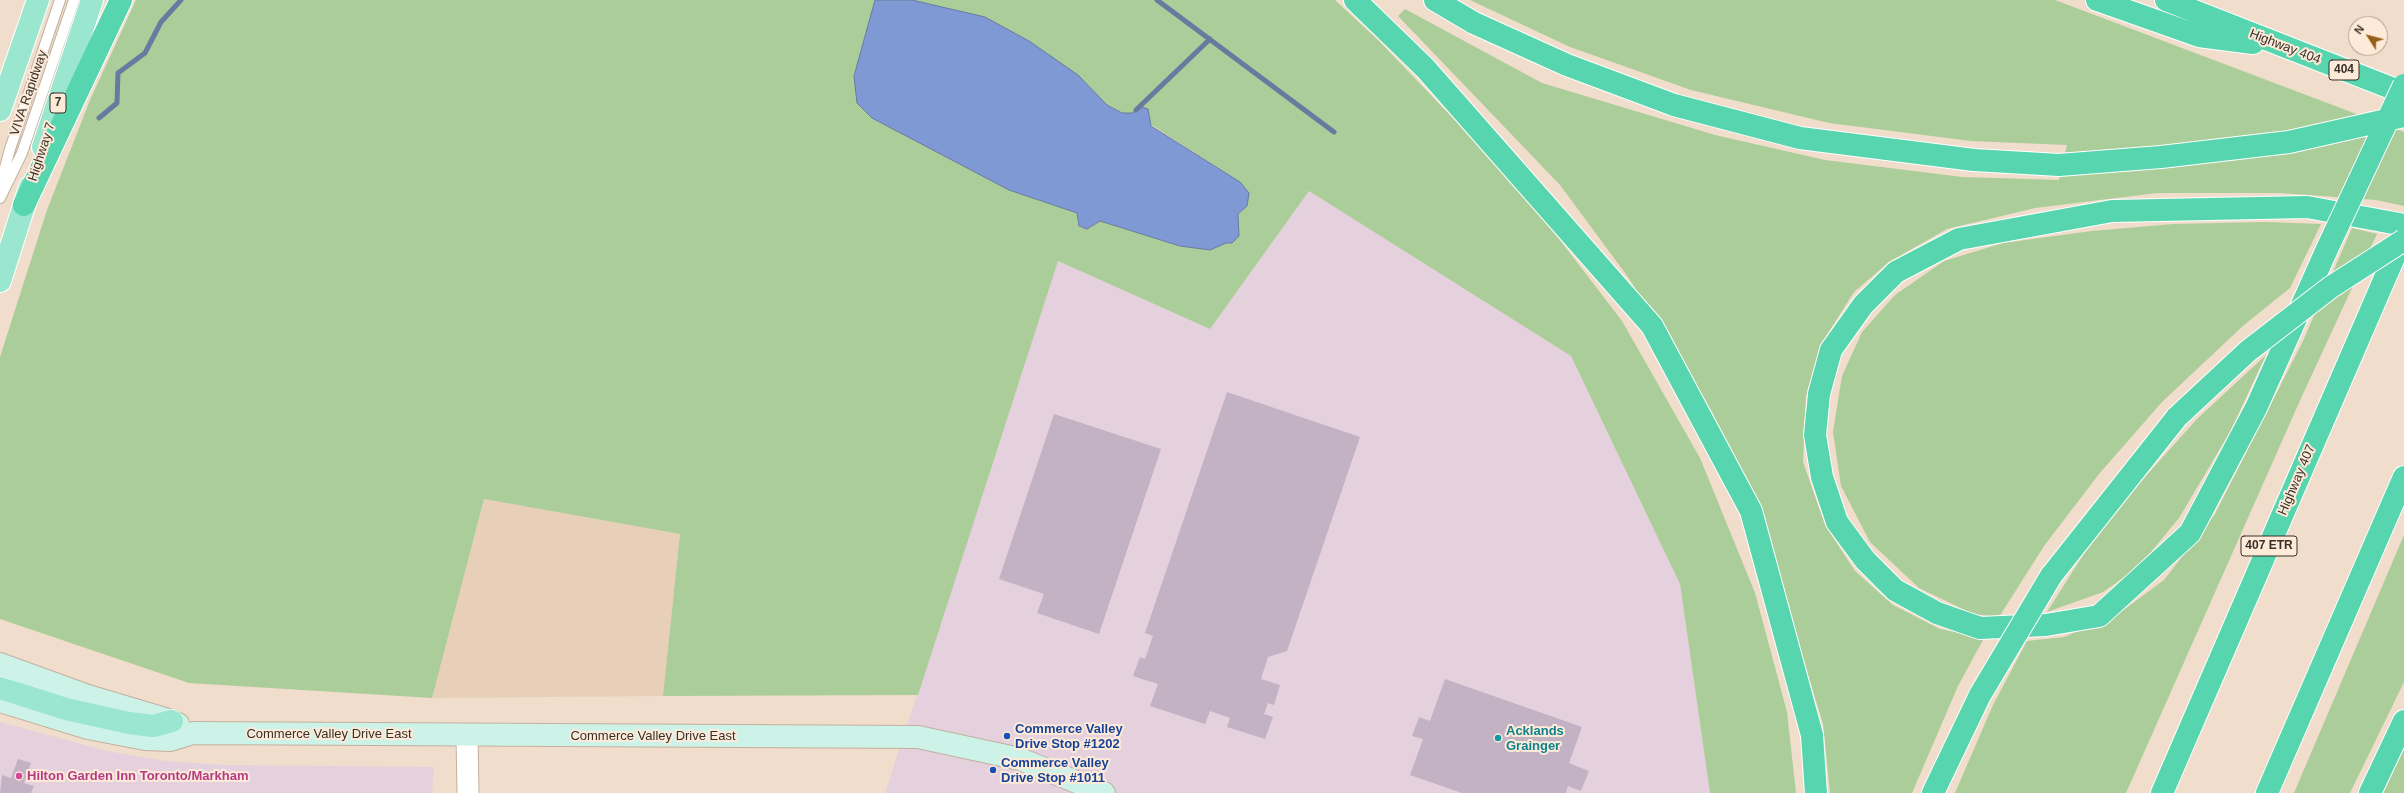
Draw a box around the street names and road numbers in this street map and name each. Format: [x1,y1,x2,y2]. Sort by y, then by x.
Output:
street label: Highway 404 [2247,26,2323,68]
street label: VIVA Rapidway [7,48,51,138]
road number: 404 [2329,60,2359,80]
road number: 7 [50,93,66,113]
street label: Highway 7 [25,121,59,183]
street label: Highway 407 [2275,442,2319,518]
road number: 407 ETR [2241,536,2297,556]
street label: Commerce Valley Drive East [246,726,412,742]
street label: Commerce Valley Drive East [570,728,736,744]

